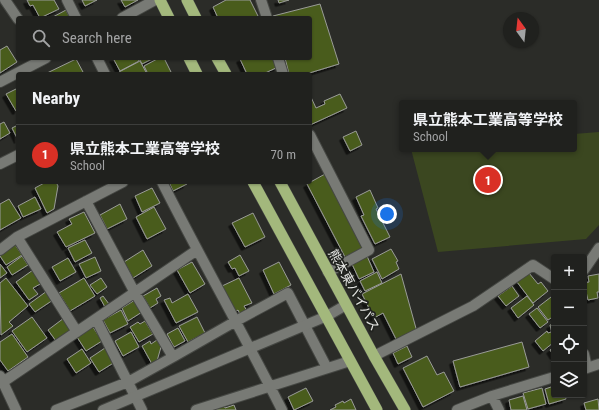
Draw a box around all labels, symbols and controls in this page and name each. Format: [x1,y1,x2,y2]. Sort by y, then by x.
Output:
north arrow [503,12,539,48]
search box [16,16,312,60]
icon: search [30,27,52,49]
text: Search here [62,29,132,47]
text: Nearby [32,88,80,108]
popup [399,100,577,152]
text: 県立熊本工業高等学校 [413,111,563,129]
text: School [413,129,448,144]
text: 県立熊本工業高等学校 [70,140,220,158]
text: 1 [42,147,48,162]
text: 70 m [270,147,296,162]
text: School [70,158,105,173]
pin: 1 [475,165,501,195]
your location [377,204,397,224]
street label: 熊本東バイパス [325,247,383,333]
map controls [551,254,587,398]
button: + [551,254,587,290]
button: − [551,290,587,326]
button: locate [551,326,587,362]
button: layers [551,362,587,398]

